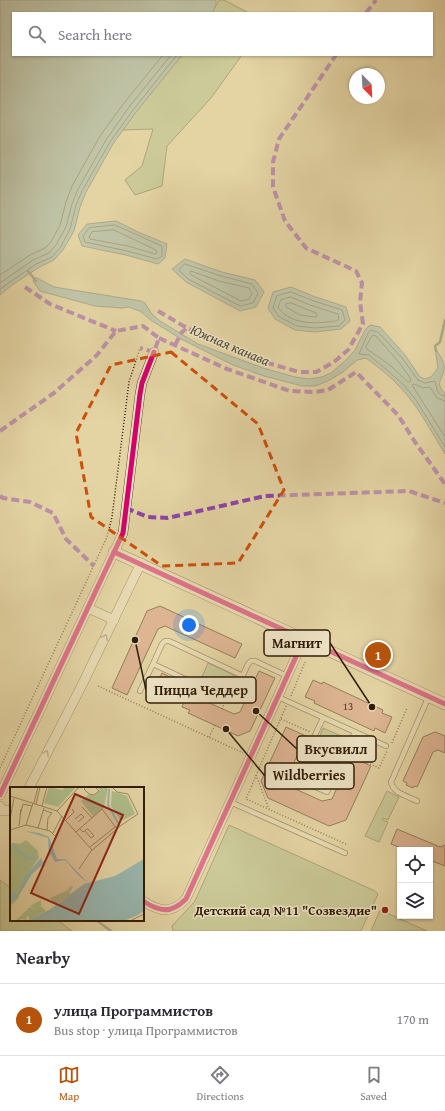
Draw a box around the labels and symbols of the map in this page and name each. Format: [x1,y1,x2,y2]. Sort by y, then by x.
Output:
north arrow [349,68,385,104]
water label: Южная канава [187,319,273,371]
your location [179,615,199,635]
callout: Магнит [264,630,330,656]
text: Магнит [272,633,323,653]
one-way arrow [101,634,108,642]
pin: 1 [365,640,391,670]
callout: Пицца Чеддер [146,677,256,703]
text: Пицца Чеддер [154,680,248,700]
house number: 13 [343,698,353,714]
callout: Вкусвилл [297,736,376,762]
text: Вкусвилл [304,739,368,759]
one-way arrow [42,750,49,758]
callout: Wildberries [265,763,354,789]
text: Wildberries [272,765,346,785]
inset map [10,787,144,921]
place label: Детский сад №11 "Созвездие" [193,901,377,920]
marker: Детский сад №11 "Созвездие" [380,905,390,915]

